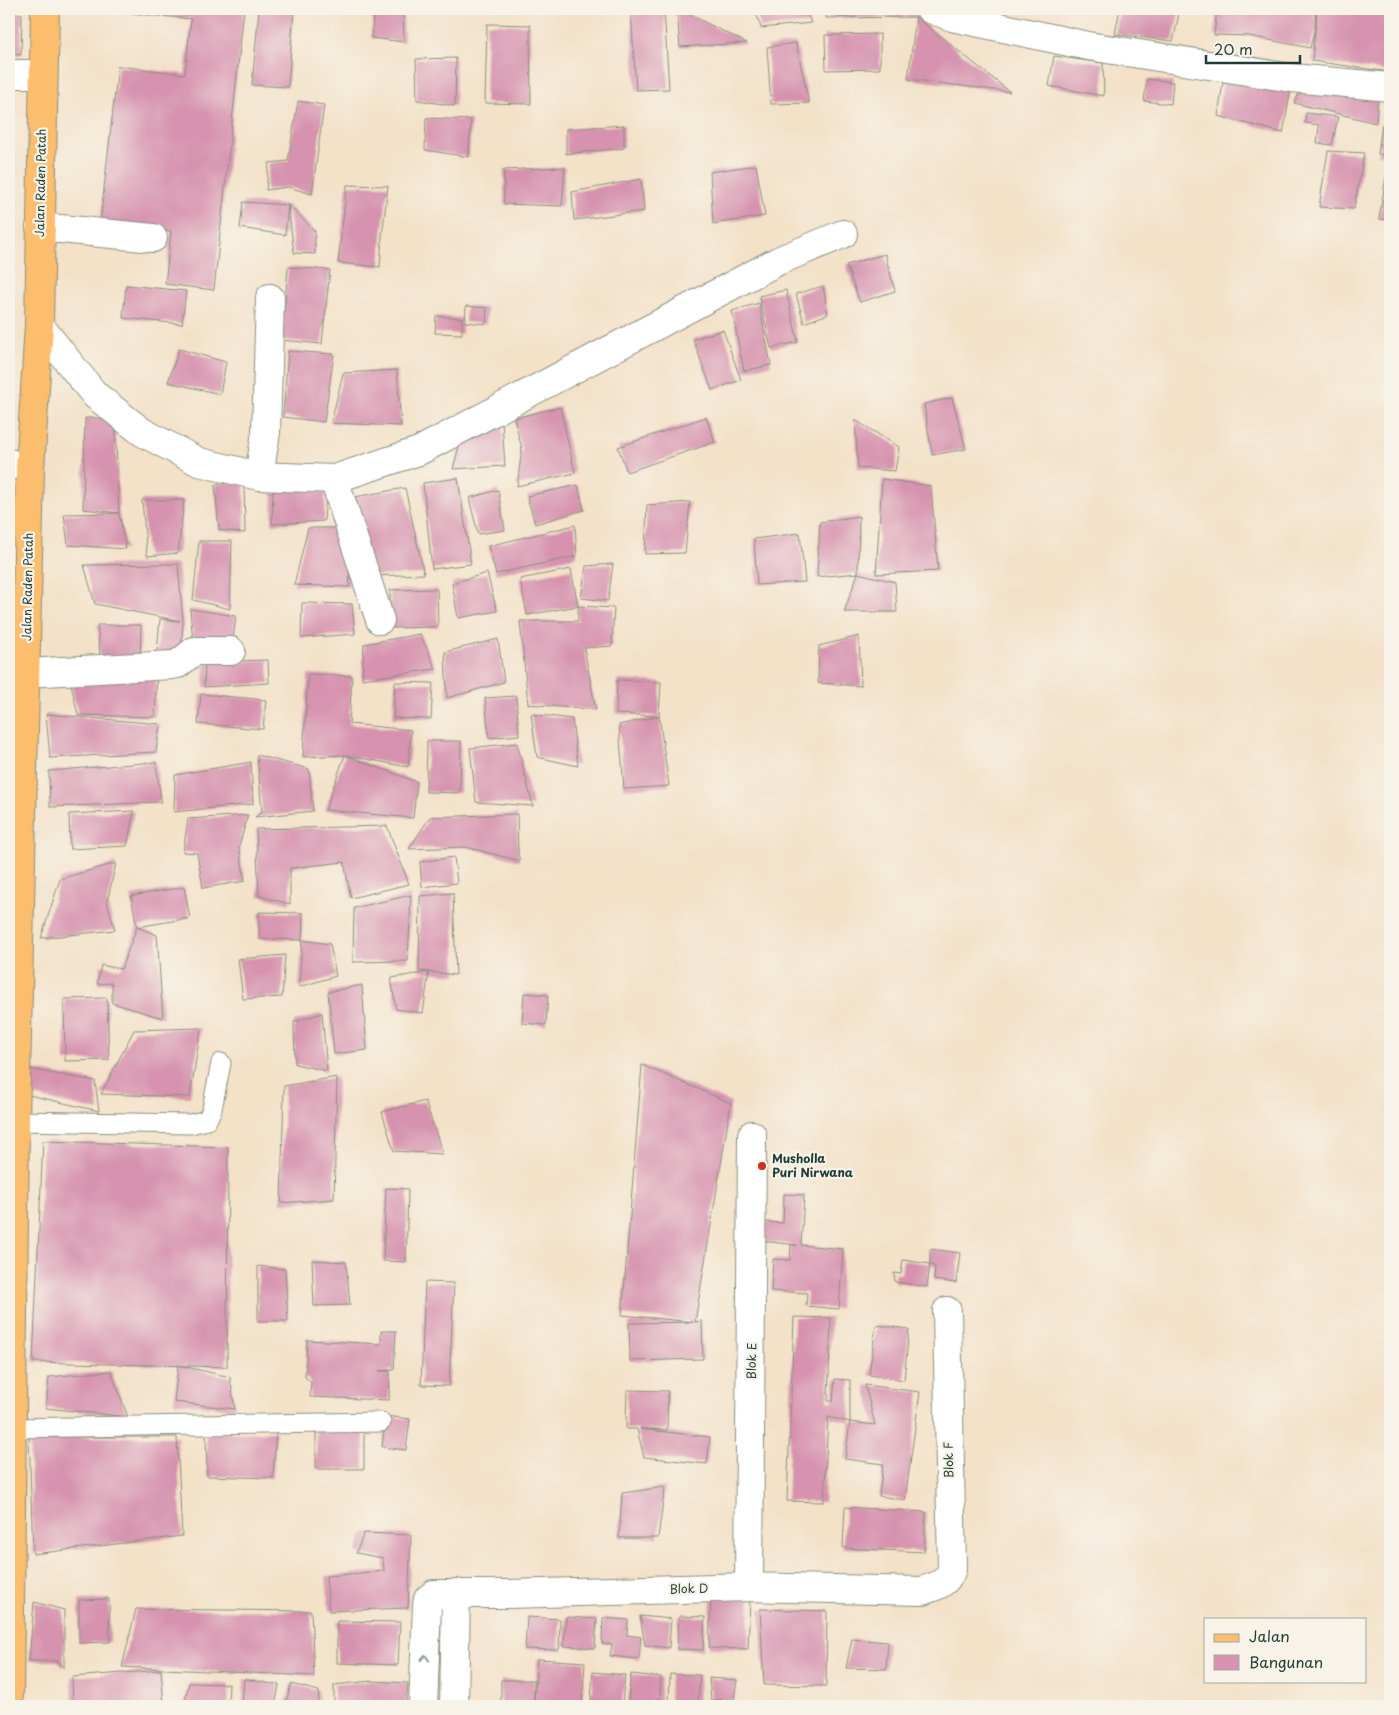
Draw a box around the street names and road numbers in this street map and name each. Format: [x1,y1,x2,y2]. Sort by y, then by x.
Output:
street label: Jalan Raden Patah [30,129,50,237]
street label: Jalan Raden Patah [17,533,37,641]
street label: Blok E [742,1342,760,1380]
street label: Blok F [939,1442,957,1478]
street label: Blok D [669,1578,709,1598]

